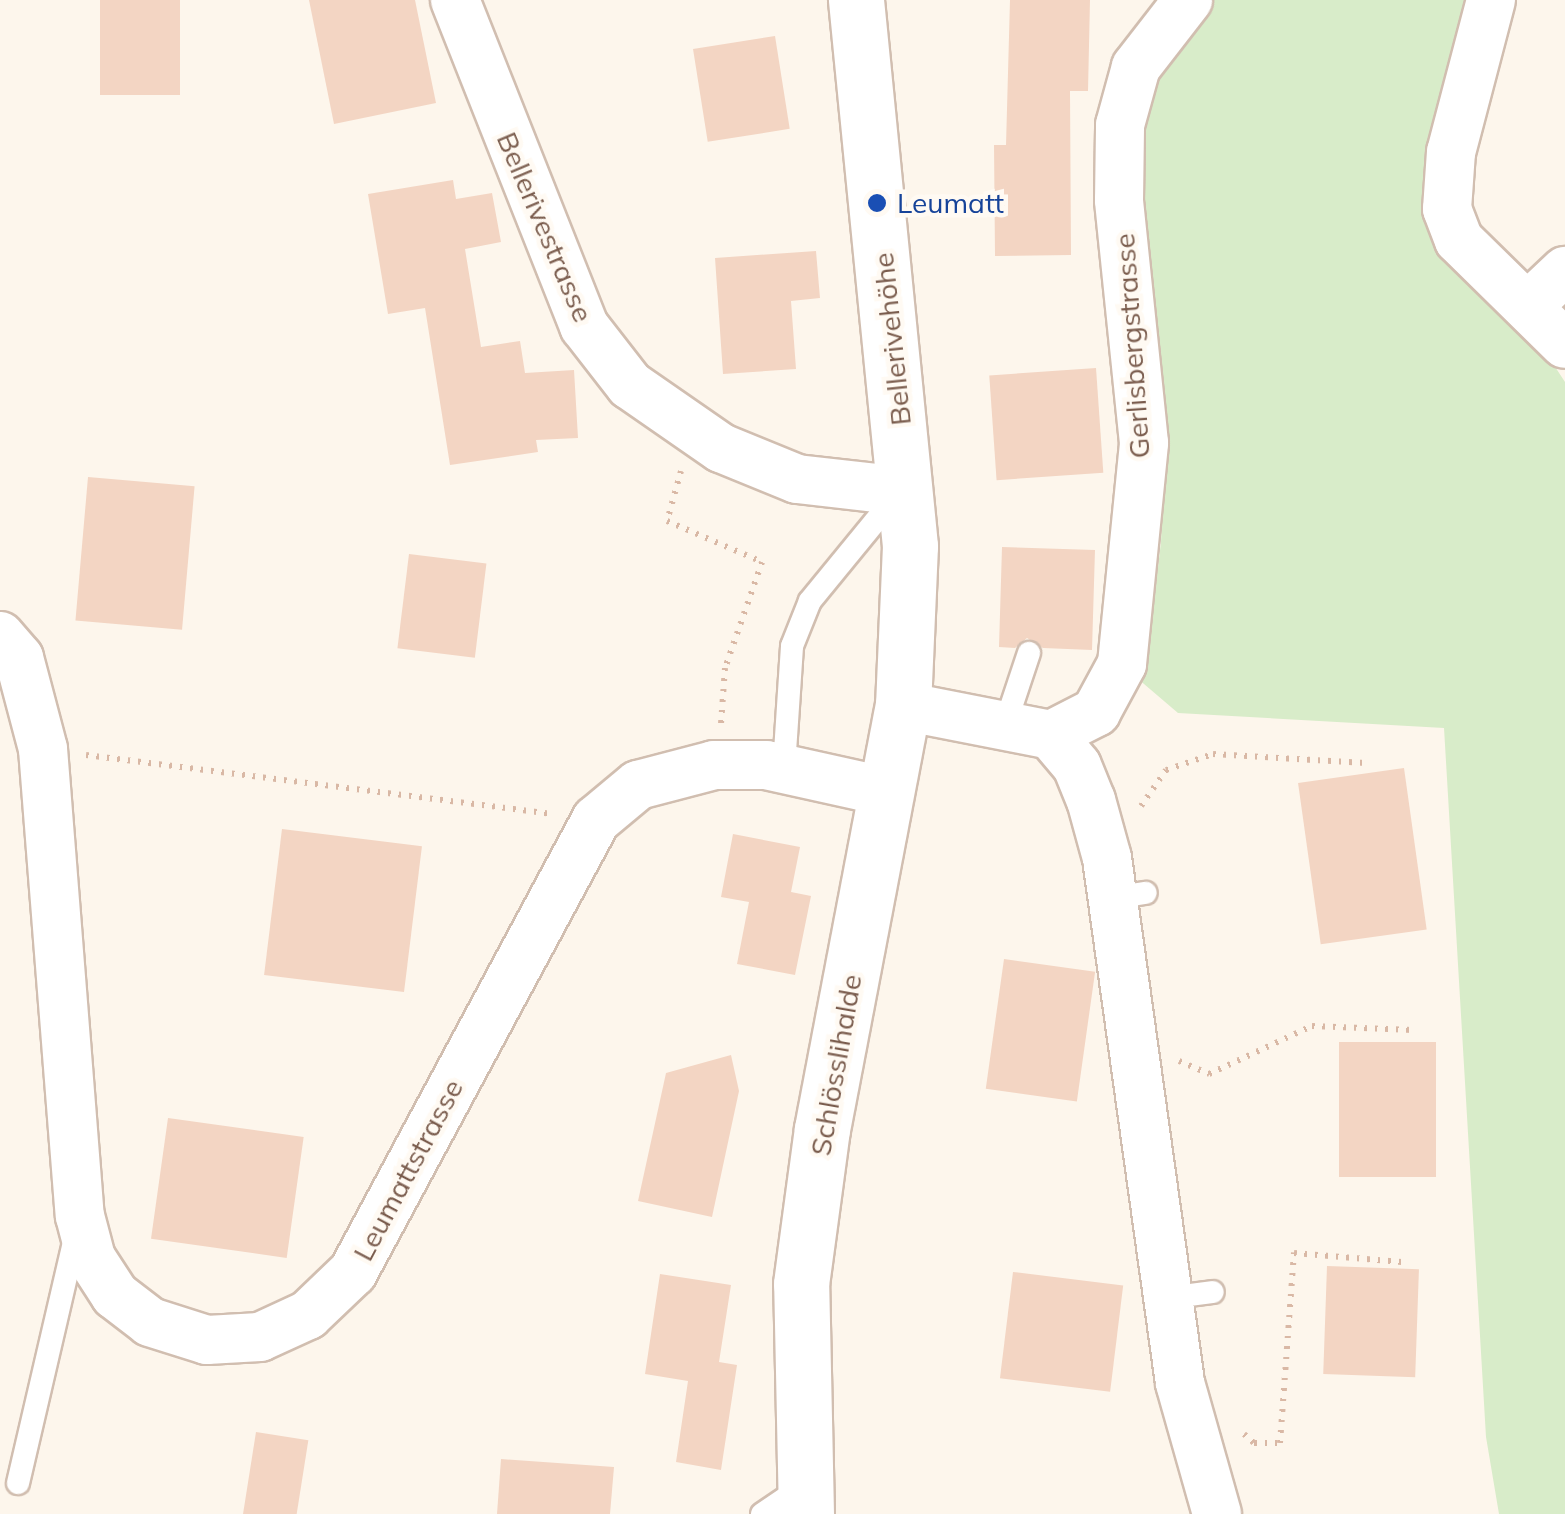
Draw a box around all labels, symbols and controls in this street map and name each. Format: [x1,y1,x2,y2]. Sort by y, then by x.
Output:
street label: Bellerivestrasse [490,127,600,327]
place label: Leumatt [897,186,1004,220]
marker: Leumatt [866,192,888,214]
street label: Gerlisbergstrasse [1107,232,1157,460]
street label: Bellerivehöhe [866,251,918,427]
street label: Schlösslihalde [804,972,868,1158]
street label: Leumattstrasse [346,1074,470,1266]

